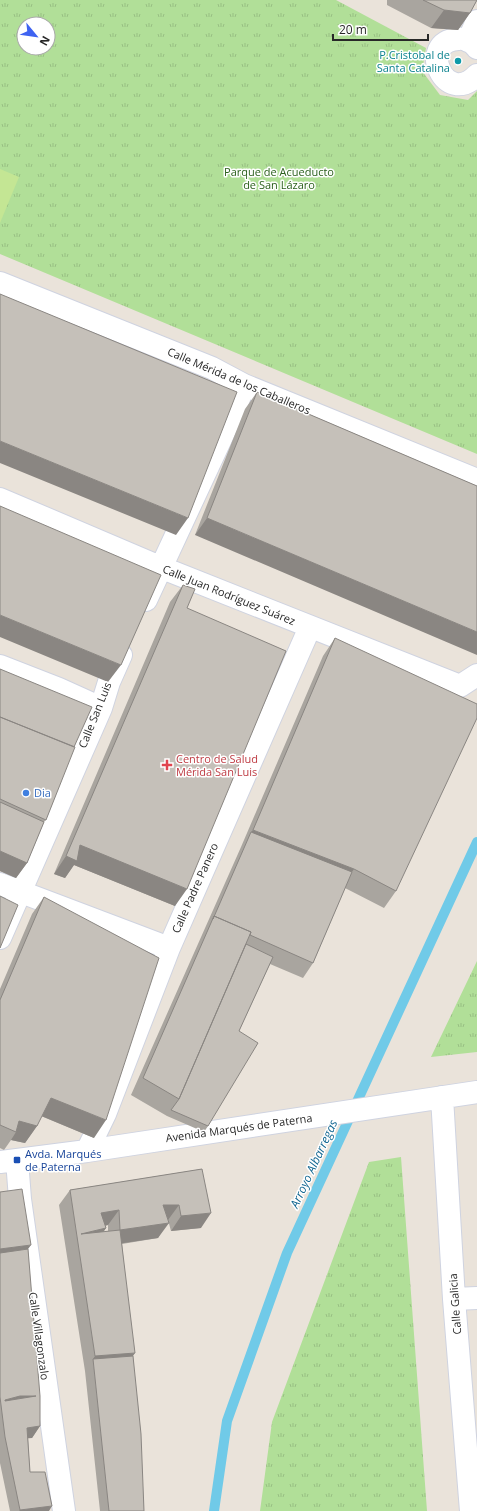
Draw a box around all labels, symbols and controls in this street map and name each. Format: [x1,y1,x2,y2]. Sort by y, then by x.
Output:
north arrow [16,16,56,56]
scale bar [333,16,428,42]
text: 20 m [339,21,367,38]
text: N [36,34,54,49]
place label: P.Cristobal de Santa Catalina [377,47,450,75]
marker: P.Cristobal de Santa Catalina [453,56,463,66]
park label: Parque de Acueducto de San Lázaro [224,164,334,192]
street label: Calle Mérida de los Caballeros [165,344,313,418]
street label: Calle Juan Rodríguez Suárez [161,561,298,628]
street label: Calle San Luis [74,680,115,750]
place label: Centro de Salud Mérida San Luis [176,751,258,779]
marker: Centro de Salud Mérida San Luis [161,759,173,771]
place label: Dia [34,785,51,800]
marker: Dia [21,788,31,798]
street label: Calle Padre Panero [168,840,221,935]
street label: Avenida Marqués de Paterna [165,1110,313,1145]
water label: Arroyo Albarregas [285,1117,341,1212]
place label: Avda. Marqués de Paterna [25,1146,101,1174]
marker: Avda. Marqués de Paterna [12,1155,22,1165]
street label: Calle Galicia [445,1273,464,1335]
street label: Calle Villagonzalo [26,1291,53,1381]

